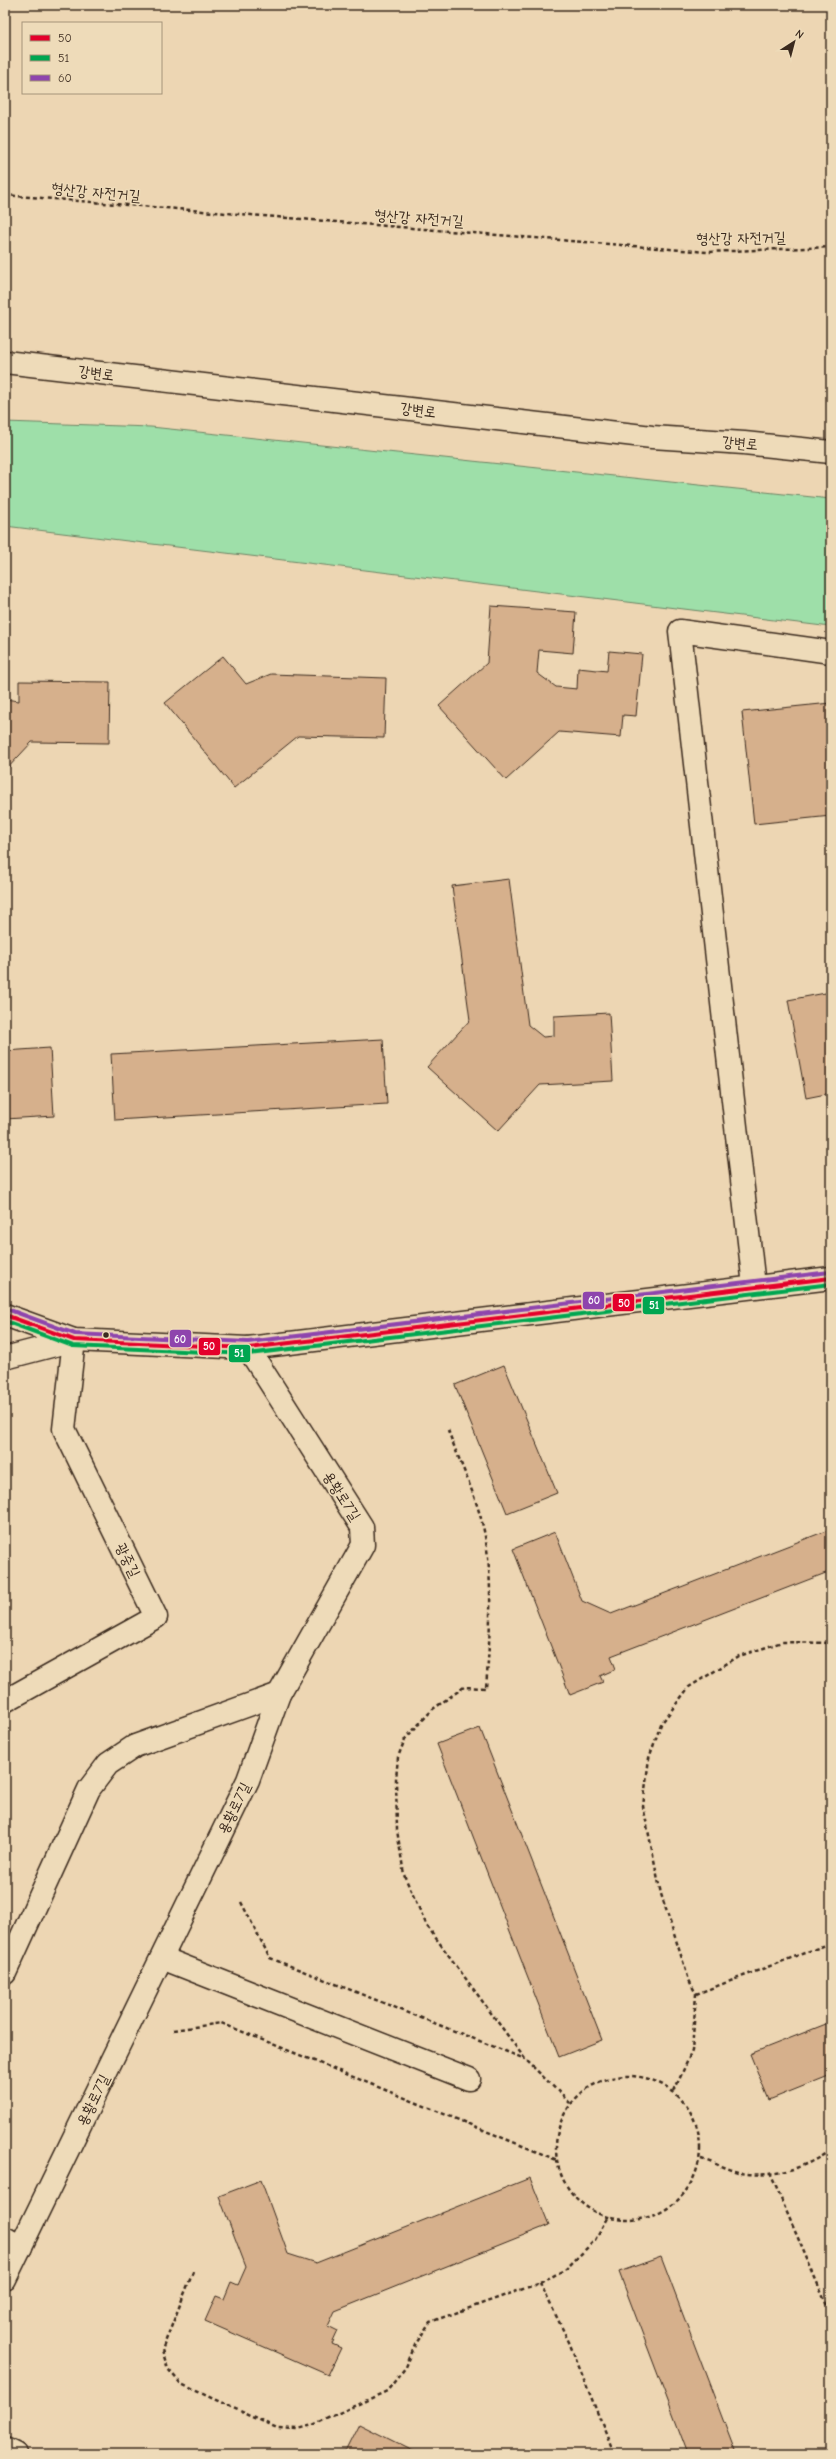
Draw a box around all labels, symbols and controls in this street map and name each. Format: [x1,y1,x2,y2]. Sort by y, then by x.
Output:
legend [22,22,162,94]
north arrow [774,22,814,62]
text: N [793,27,806,42]
text: 50 [58,31,72,45]
text: 51 [58,51,70,65]
text: 60 [58,71,72,85]
street label: 형산강 자전거길 [51,179,141,205]
street label: 형산강 자전거길 [374,206,464,230]
street label: 형산강 자전거길 [696,228,786,248]
street label: 강변로 [77,362,115,384]
street label: 강변로 [399,399,437,421]
street label: 강변로 [721,432,759,454]
line badge: 60 [582,1291,605,1310]
line badge: 50 [612,1293,635,1312]
text: 60 [588,1294,600,1307]
line badge: 51 [642,1296,665,1315]
text: 50 [618,1297,630,1310]
text: 51 [649,1299,659,1312]
line badge: 60 [169,1329,192,1348]
unlabelled marker [101,1330,111,1340]
text: 60 [174,1333,186,1346]
line badge: 50 [198,1337,221,1356]
text: 50 [203,1340,215,1353]
line badge: 51 [228,1344,251,1363]
text: 51 [234,1347,244,1360]
street label: 용황로7길 [319,1468,365,1524]
street label: 광중길 [112,1540,144,1580]
street label: 용황로7길 [214,1779,254,1837]
street label: 용황로7길 [73,2071,113,2129]

